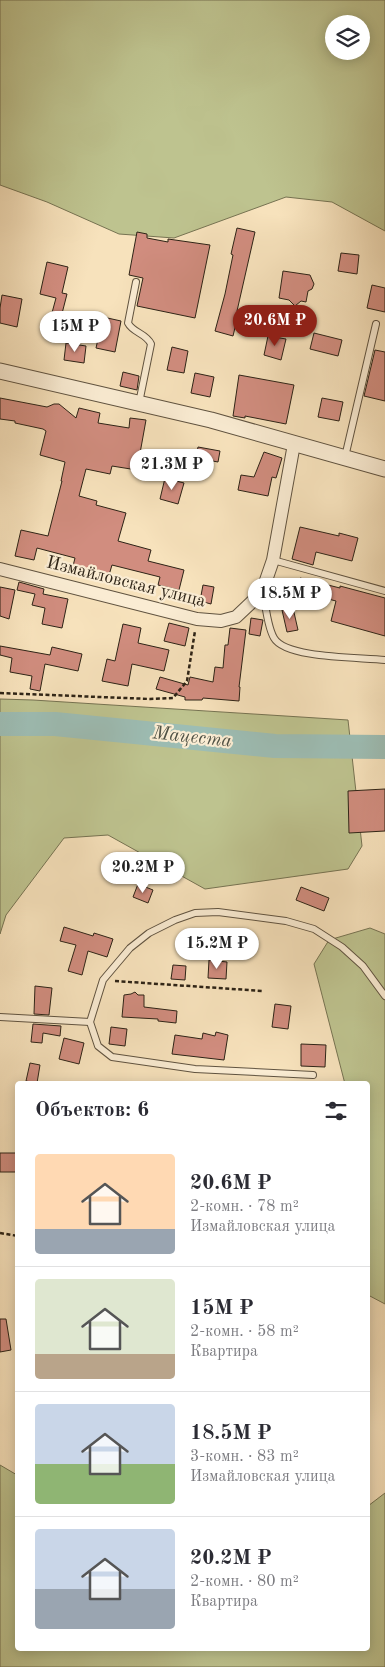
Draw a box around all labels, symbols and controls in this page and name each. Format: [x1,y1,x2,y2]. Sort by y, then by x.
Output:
map controls [325,15,370,60]
button: layers [325,15,370,60]
pin: 20.6M ₽ [229,304,321,347]
pin: 15M ₽ [40,310,110,353]
text: 20.6M ₽ [244,313,306,329]
text: 15M ₽ [51,319,99,335]
pin: 21.3M ₽ [126,448,218,491]
text: 21.3M ₽ [141,457,203,473]
street label: Измайловская улица [45,553,208,611]
pin: 18.5M ₽ [244,578,336,620]
text: 18.5M ₽ [259,586,321,602]
water label: Мацеста [151,724,232,752]
pin: 20.2M ₽ [97,852,189,894]
text: 20.2M ₽ [112,860,174,876]
pin: 15.2M ₽ [171,928,263,970]
text: 15.2M ₽ [186,936,248,952]
icon: filters [322,1097,350,1125]
text: Объектов: 6 [35,1100,149,1121]
text: 20.6M ₽ [190,1173,272,1194]
icon: home [75,1174,135,1234]
text: 2-комн. · 78 m² [190,1199,299,1215]
text: Измайловская улица [190,1219,335,1235]
text: 15M ₽ [190,1298,254,1319]
icon: home [75,1299,135,1359]
text: 2-комн. · 58 m² [190,1324,299,1340]
text: Квартира [190,1344,258,1360]
text: 18.5M ₽ [190,1423,272,1444]
icon: home [75,1424,135,1484]
text: 3-комн. · 83 m² [190,1449,299,1465]
text: Измайловская улица [190,1469,335,1485]
text: 20.2M ₽ [190,1548,272,1569]
icon: home [75,1549,135,1609]
text: 2-комн. · 80 m² [190,1574,299,1590]
text: Квартира [190,1594,258,1610]

